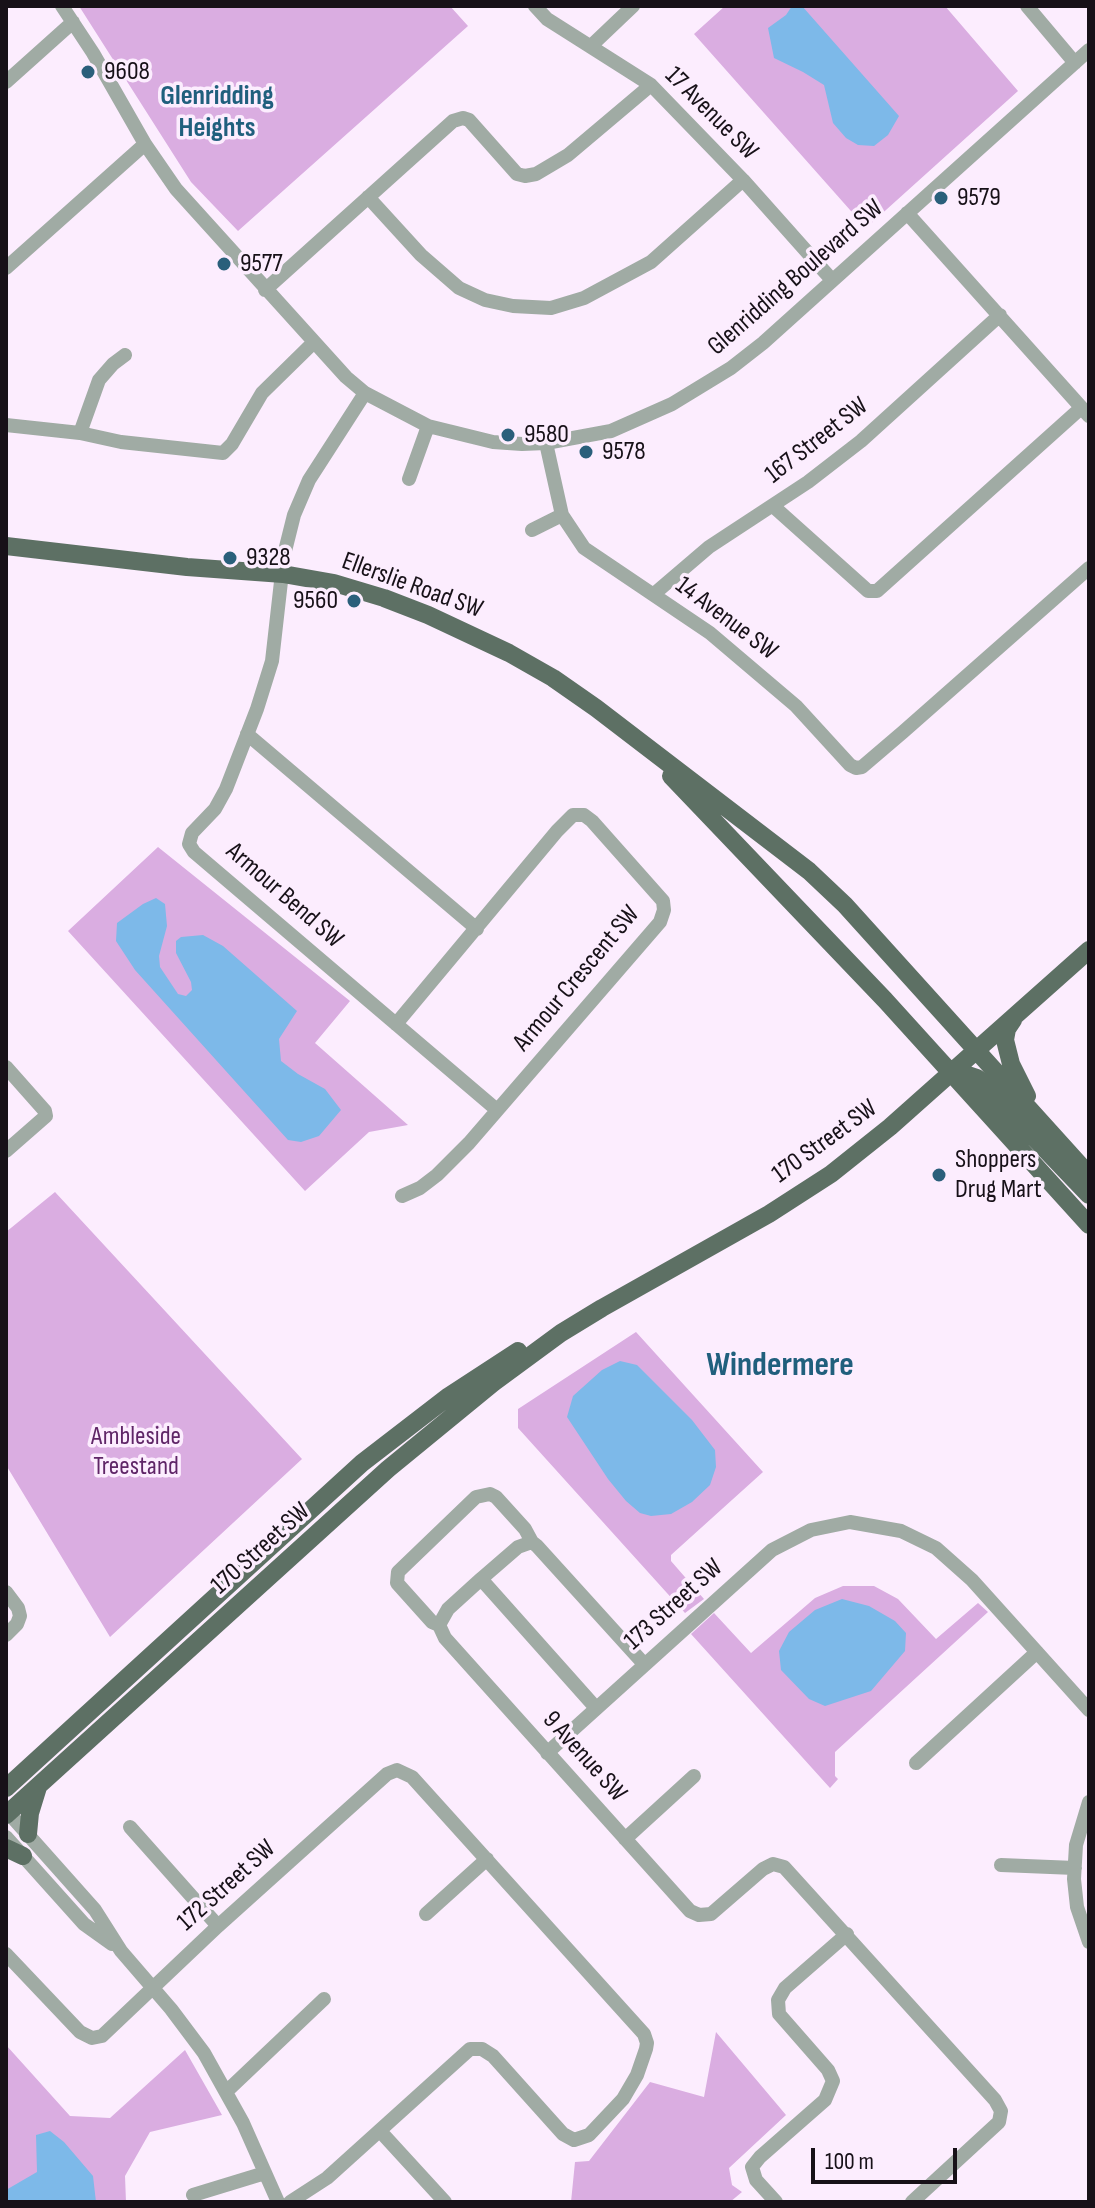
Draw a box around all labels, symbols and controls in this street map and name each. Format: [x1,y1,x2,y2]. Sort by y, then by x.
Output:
place label: 9608 [104,56,150,88]
street label: 17 Avenue SW [658,61,764,167]
marker: 9608 [79,63,97,81]
district label: Glenridding Heights [160,80,274,146]
place label: 9579 [957,182,1001,214]
marker: 9579 [932,189,950,207]
street label: Glenridding Boulevard SW [702,193,890,363]
place label: 9577 [240,248,283,280]
marker: 9577 [215,255,233,273]
street label: 167 Street SW [759,391,875,491]
place label: 9580 [524,419,569,451]
marker: 9580 [499,426,517,444]
place label: 9578 [602,436,646,468]
marker: 9578 [577,443,595,461]
place label: 9328 [246,542,291,574]
street label: Ellerslie Road SW [337,546,487,626]
marker: 9328 [221,549,239,567]
street label: 14 Avenue SW [669,570,783,668]
place label: 9560 [293,585,338,617]
marker: 9560 [345,592,363,610]
street label: Armour Bend SW [219,837,349,955]
street label: Armour Crescent SW [507,900,647,1058]
street label: 170 Street SW [766,1093,884,1191]
place label: Shoppers Drug Mart [955,1144,1042,1206]
marker: Shoppers Drug Mart [930,1166,948,1184]
district label: Windermere [706,1346,854,1386]
park label: Ambleside Treestand [91,1421,181,1482]
street label: 170 Street SW [205,1497,317,1601]
street label: 173 Street SW [618,1553,730,1657]
street label: 9 Avenue SW [535,1705,633,1809]
street label: 172 Street SW [171,1834,283,1938]
scale bar [815,2132,961,2182]
text: 100 m [825,2147,874,2176]

